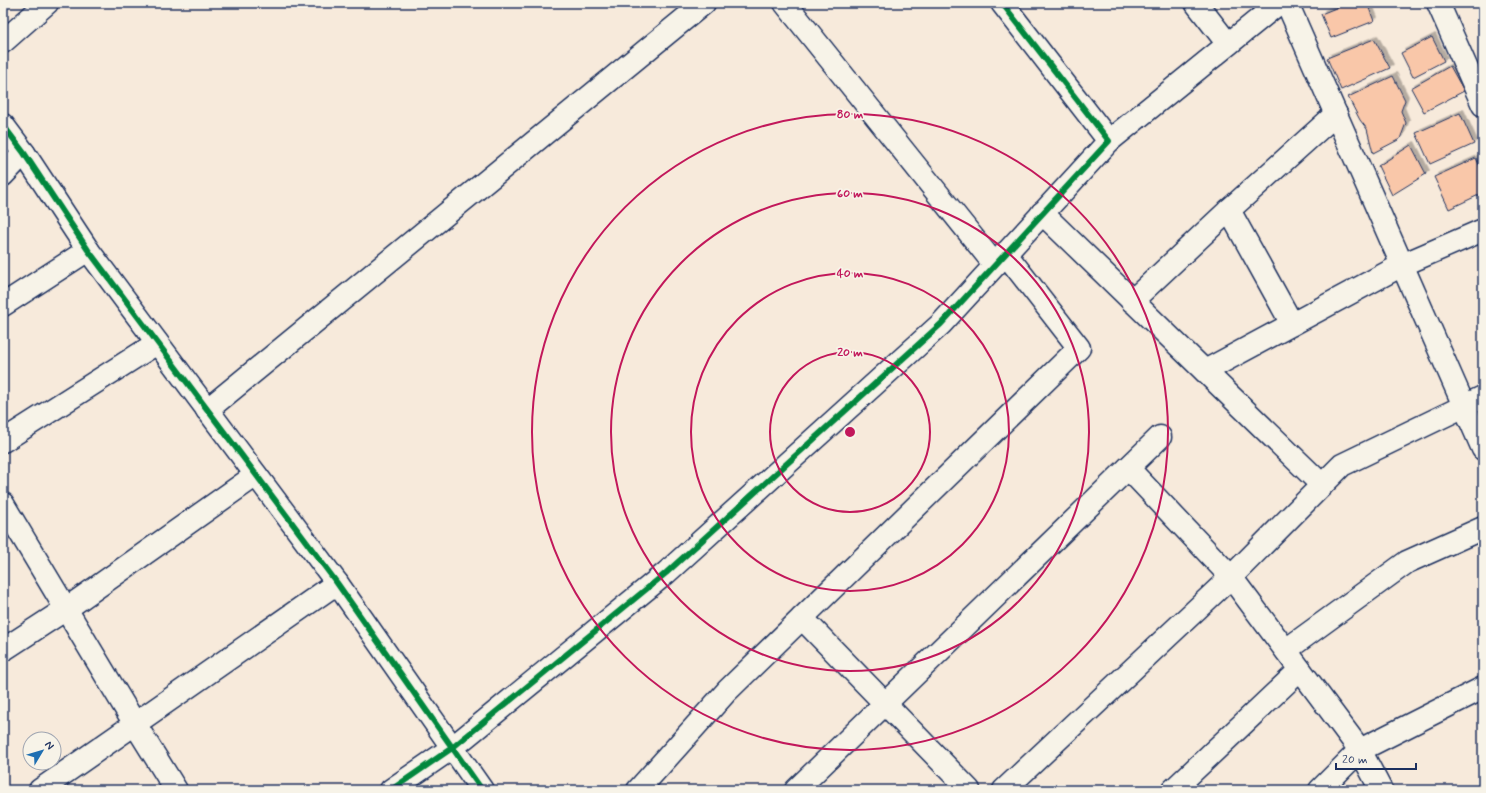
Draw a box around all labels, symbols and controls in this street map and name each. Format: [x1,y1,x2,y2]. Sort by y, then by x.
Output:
text: 80 m [837,107,864,123]
text: 60 m [837,186,863,202]
text: 40 m [837,266,864,282]
text: 20 m [837,345,863,361]
centre of rings [843,425,857,439]
north arrow [22,731,62,771]
text: N [41,738,57,753]
scale bar [1336,745,1416,771]
text: 20 m [1342,752,1368,768]

